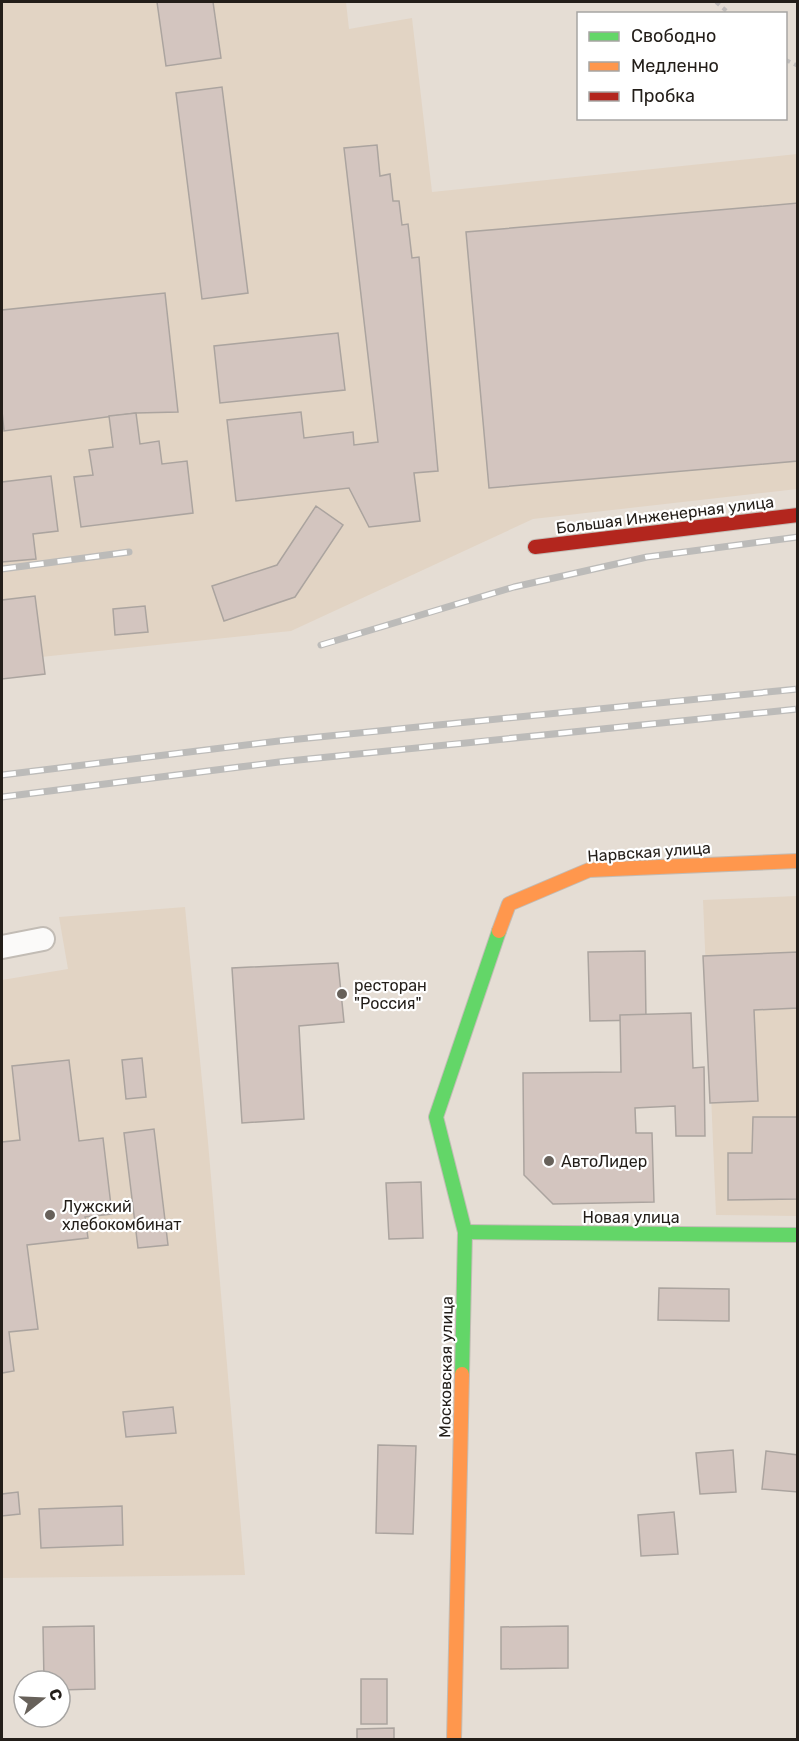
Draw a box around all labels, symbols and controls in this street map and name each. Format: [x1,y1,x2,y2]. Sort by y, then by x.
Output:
legend [577,12,787,120]
text: Свободно [631,25,716,47]
text: Медленно [631,55,719,77]
text: Пробка [631,85,695,107]
street label: Большая Инженерная улица [555,492,775,538]
street label: Нарвская улица [587,838,711,866]
place label: ресторан "Россия" [354,976,427,1013]
marker: ресторан "Россия" [335,987,349,1001]
place label: АвтоЛидер [561,1152,647,1171]
marker: АвтоЛидер [542,1154,556,1168]
place label: Лужский хлебокомбинат [62,1197,181,1234]
marker: Лужский хлебокомбинат [43,1208,57,1222]
street label: Новая улица [582,1208,680,1227]
street label: Московская улица [435,1296,457,1438]
north arrow [12,1669,72,1729]
text: С [45,1686,67,1703]

